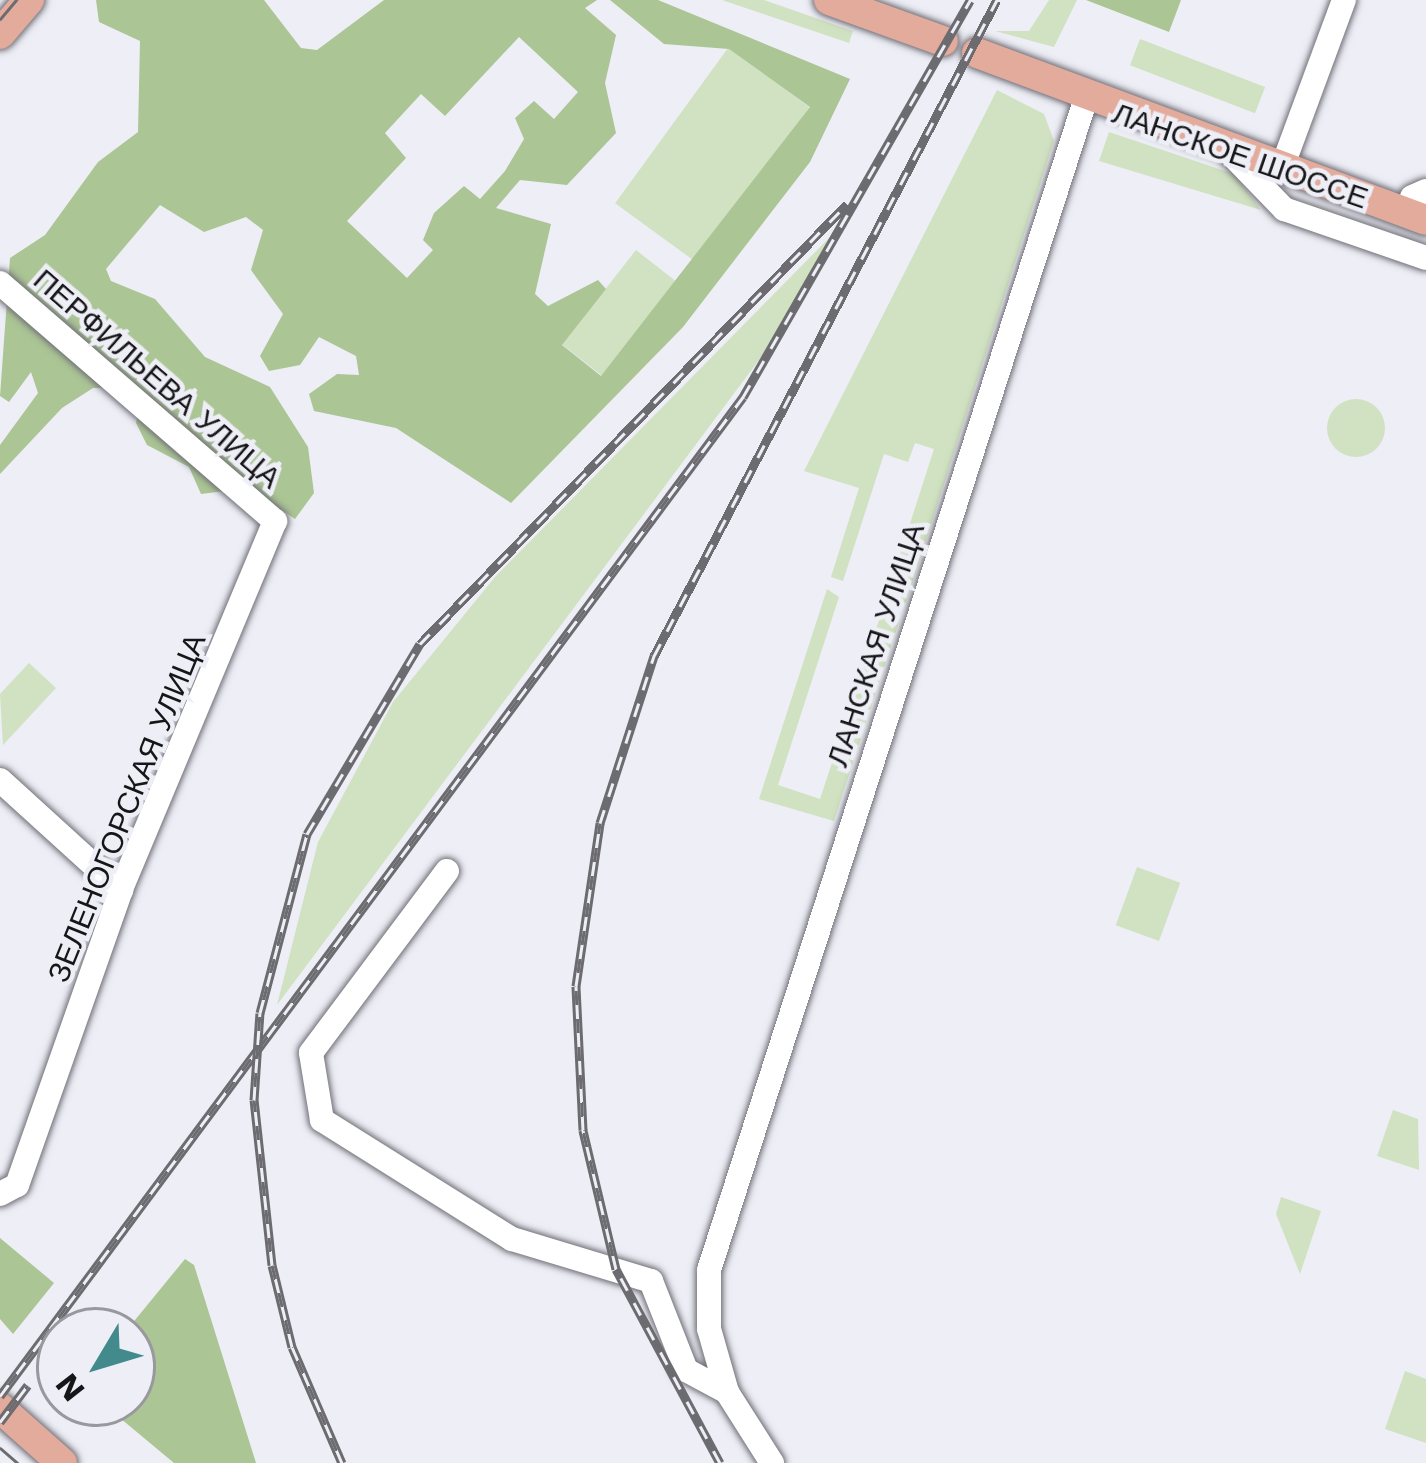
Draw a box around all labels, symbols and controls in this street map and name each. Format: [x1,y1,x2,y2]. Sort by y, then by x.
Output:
street label: ЛАНСКОЕ ШОССЕ [1107,95,1373,217]
street label: ПЕРФИЛЬЕВА УЛИЦА [26,262,288,496]
street label: ЛАНСКАЯ УЛИЦА [820,519,932,771]
street label: ЗЕЛЕНОГОРСКАЯ УЛИЦА [40,628,214,988]
north arrow [36,1307,156,1427]
text: N [47,1366,93,1409]

